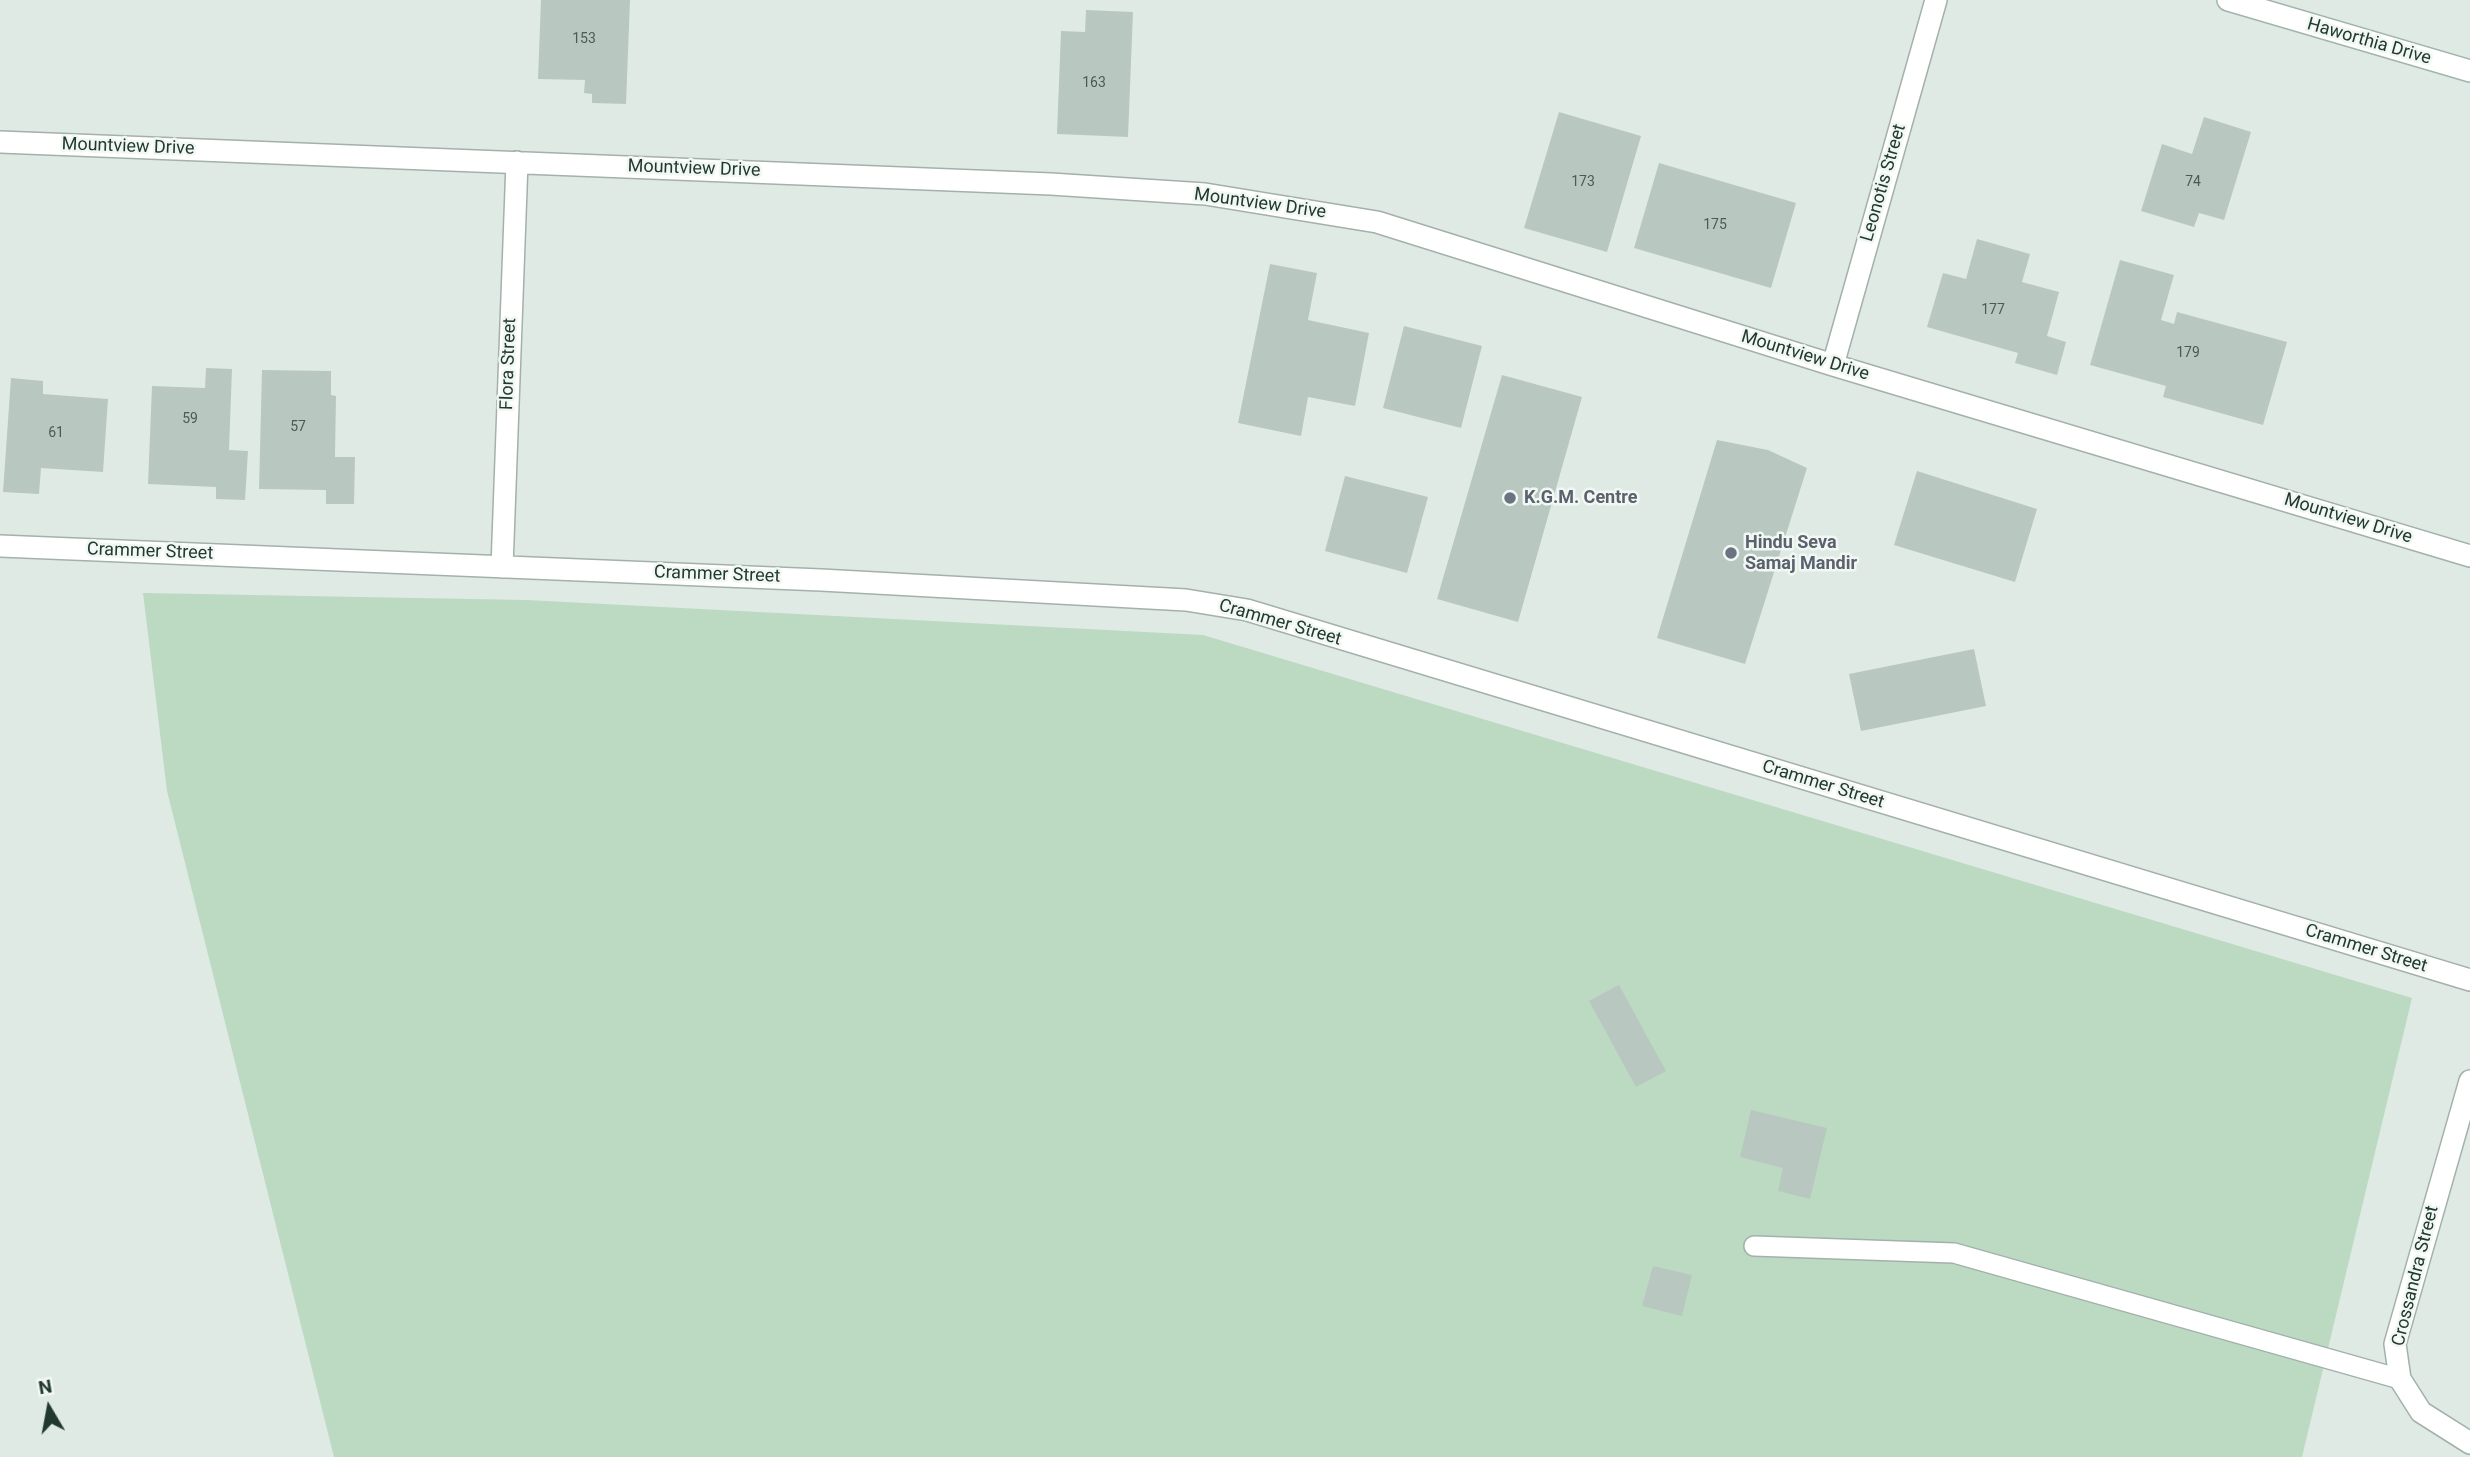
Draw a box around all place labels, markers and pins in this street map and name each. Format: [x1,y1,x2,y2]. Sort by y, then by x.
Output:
place label: K.G.M. Centre [1524,487,1637,509]
marker: K.G.M. Centre [1502,490,1518,506]
place label: Hindu Seva Samaj Mandir [1745,532,1857,574]
marker: Hindu Seva Samaj Mandir [1723,545,1739,561]

